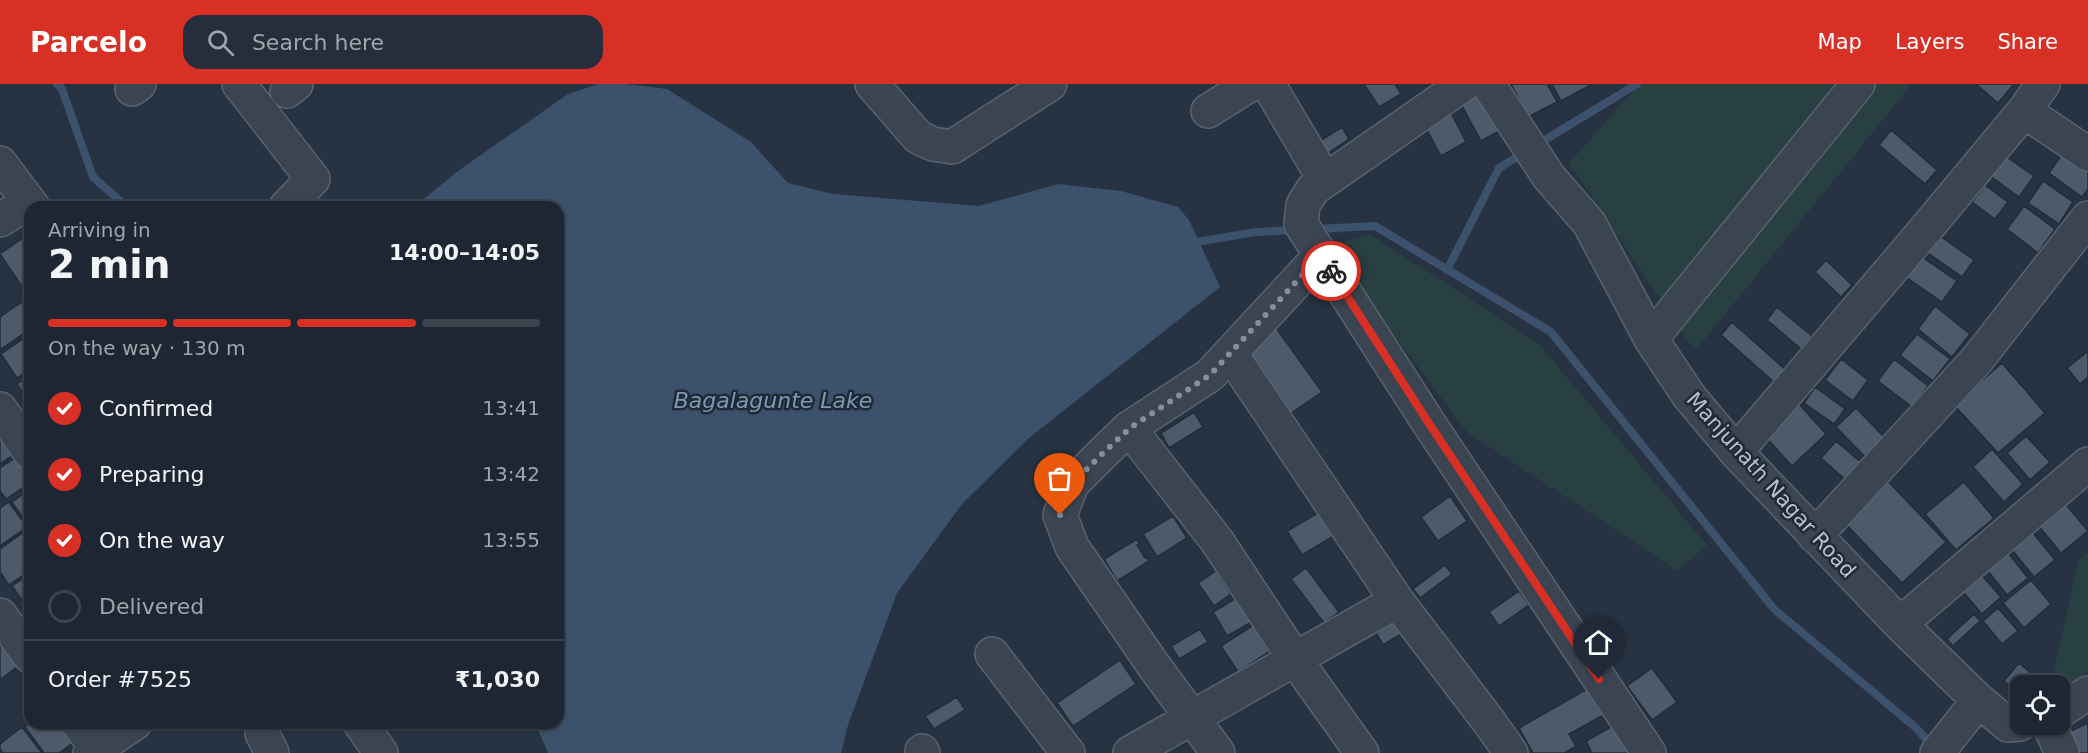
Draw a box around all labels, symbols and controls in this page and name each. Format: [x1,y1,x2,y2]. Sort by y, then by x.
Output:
search box [183,15,603,69]
text: Parcelo [30,26,147,59]
icon: search [204,26,237,59]
text: Search here [252,30,384,55]
text: Map [1818,30,1862,54]
text: Layers [1895,30,1964,54]
text: Share [1997,30,2058,54]
text: Arriving in [48,218,151,242]
text: 14:00–14:05 [389,240,540,265]
courier [1301,241,1361,301]
text: 2 min [48,242,170,287]
icon: bike [1315,255,1348,288]
text: On the way · 130 m [48,336,246,360]
water label: Bagalagunte Lake [674,388,872,413]
street label: Manjunath Nagar Road [1682,388,1860,582]
icon: check [48,392,81,425]
text: Confirmed [99,396,213,421]
text: 13:41 [482,396,540,420]
pin [1034,453,1085,515]
icon: check [48,458,81,491]
text: Preparing [99,462,205,487]
text: 13:42 [482,462,540,486]
icon: bag [1043,462,1076,495]
icon: check [48,524,81,557]
text: On the way [99,528,225,553]
text: 13:55 [482,528,540,552]
text: Delivered [99,594,204,619]
pin [1573,617,1624,679]
icon: home [1582,626,1615,659]
text: Order #7525 [48,667,192,692]
text: ₹1,030 [455,667,540,692]
map controls [2010,675,2070,735]
button: locate [2010,675,2070,735]

